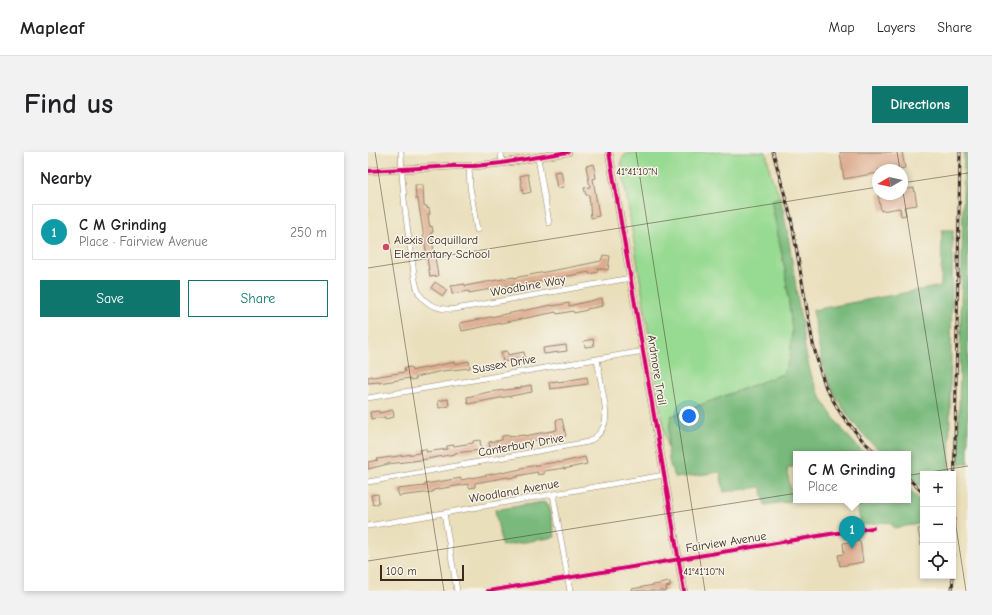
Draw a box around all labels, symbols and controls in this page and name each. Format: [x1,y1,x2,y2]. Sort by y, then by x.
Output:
text: Mapleaf [20,17,84,39]
text: Map [828,19,855,36]
text: Layers [877,19,915,36]
text: Share [937,19,972,36]
button: Directions [872,86,968,123]
text: Find us [24,88,113,120]
north arrow [872,164,908,200]
text: 41°41'10"N [616,166,658,178]
text: Nearby [40,169,91,188]
text: C M Grinding [79,216,167,234]
text: 1 [51,225,57,240]
text: 250 m [290,225,327,240]
place label: Alexis Coquillard Elementary School [394,233,490,261]
text: Place · Fairview Avenue [79,234,208,249]
marker: Alexis Coquillard Elementary School [381,242,391,252]
street label: Woodbine Way [489,272,567,299]
button: Save [40,280,180,317]
button: Share [188,280,328,317]
street label: Ardmore Trail [645,334,669,406]
street label: Sussex Drive [471,352,537,376]
your location [679,406,699,426]
street label: Canterbury Drive [477,431,565,459]
popup [793,451,911,503]
text: C M Grinding [808,461,896,479]
map controls [920,471,956,579]
button: + [920,471,956,507]
street label: Woodland Avenue [468,476,560,506]
text: Place [808,479,838,494]
button: − [920,507,956,543]
pin: 1 [839,516,865,549]
street label: Fairview Avenue [685,529,767,555]
button: locate [920,543,956,579]
scale bar [380,563,464,582]
text: 100 m [386,565,417,578]
text: 41°41'10"N [683,566,725,578]

